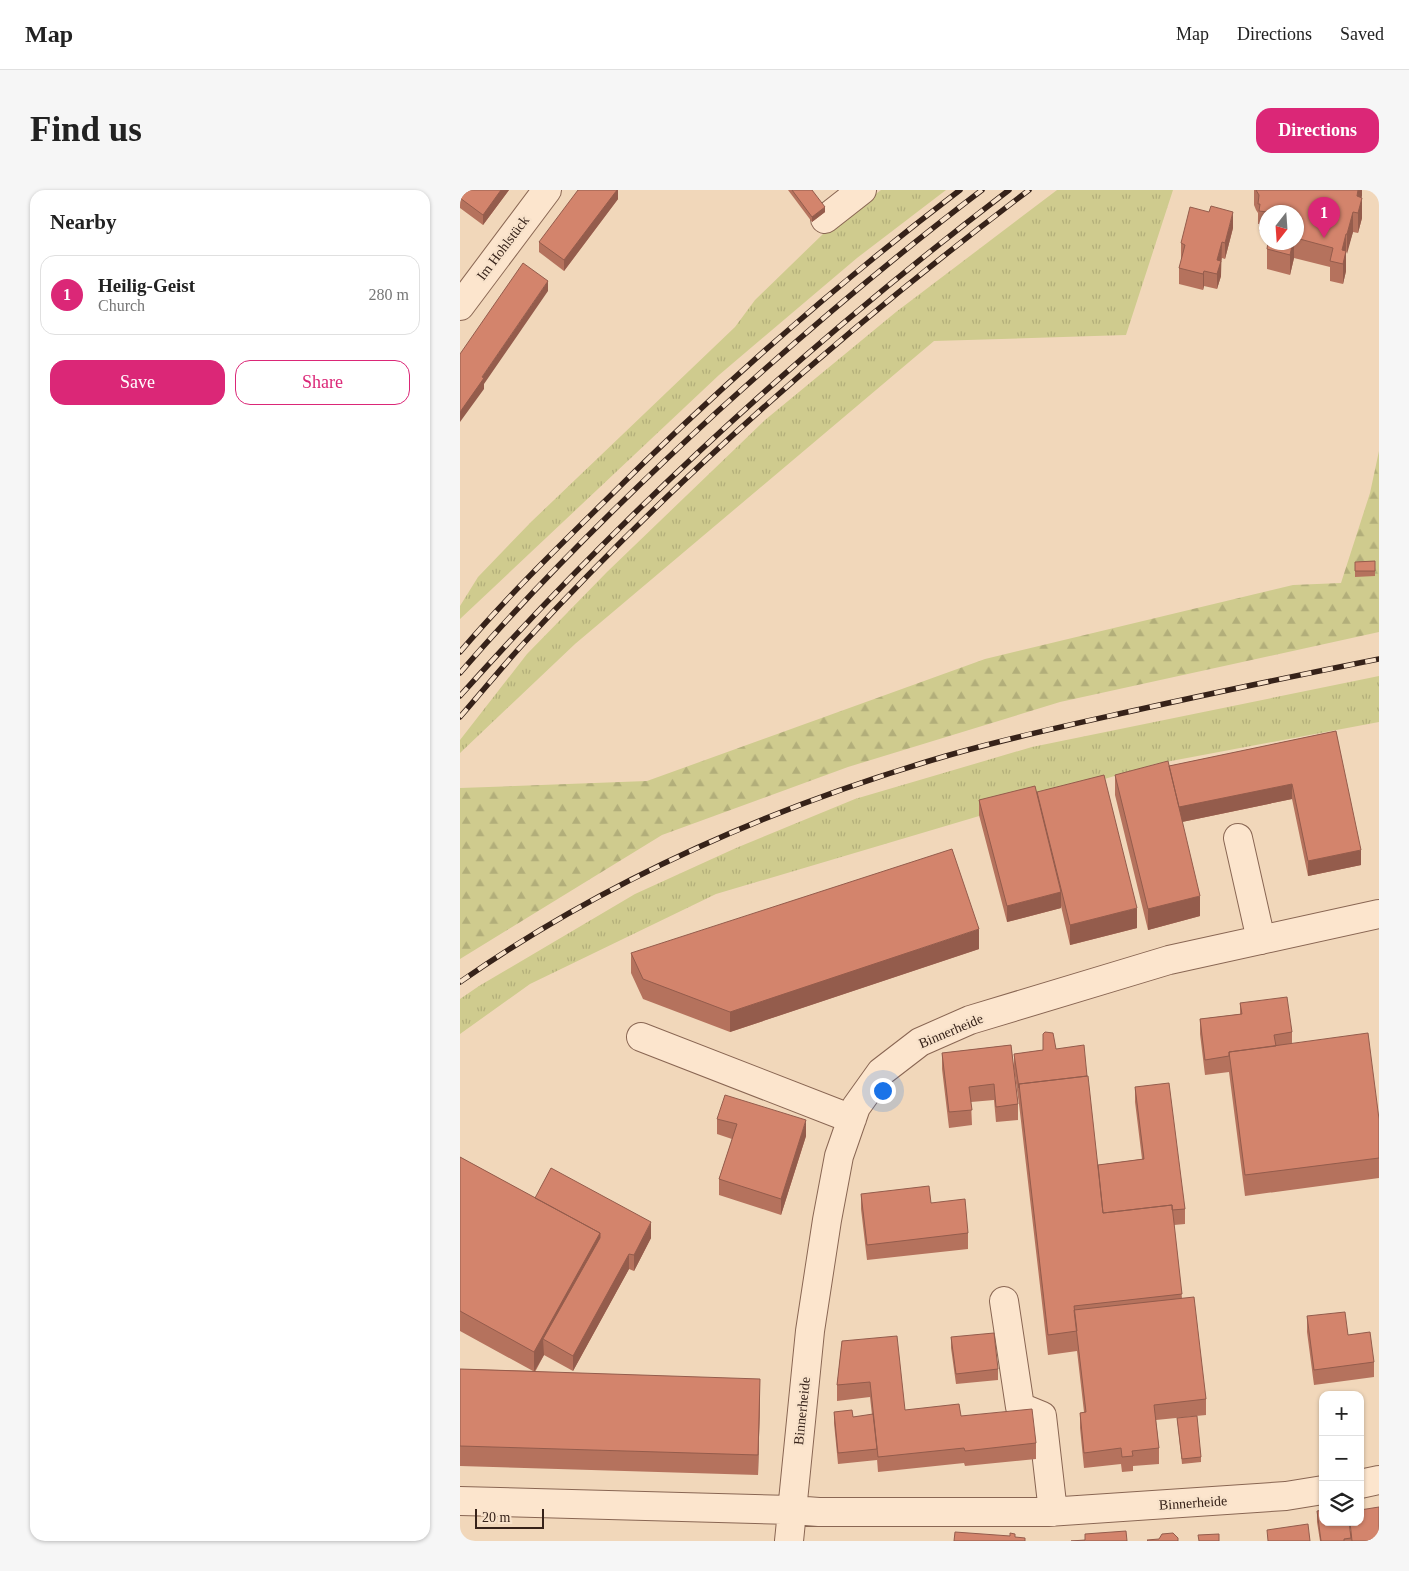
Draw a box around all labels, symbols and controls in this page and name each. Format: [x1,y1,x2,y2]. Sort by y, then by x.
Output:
text: Map [25,21,73,47]
text: Map [1176,24,1209,44]
text: Directions [1237,24,1312,44]
text: Saved [1340,24,1384,44]
button: Directions [1256,108,1379,153]
text: Find us [30,110,142,149]
pin: 1 [1308,197,1340,238]
north arrow [1259,205,1304,250]
text: Nearby [50,210,117,234]
street label: Im Hohlstück [474,213,532,283]
text: Heilig-Geist [98,275,195,296]
text: 1 [63,286,71,303]
text: 280 m [369,286,409,303]
text: Church [98,297,145,314]
button: Save [50,360,225,405]
button: Share [235,360,410,405]
street label: Binnerheide [917,1011,985,1051]
your location [870,1078,896,1104]
street label: Binnerheide [791,1376,813,1446]
map controls [1319,1391,1364,1526]
button: + [1319,1391,1364,1436]
button: − [1319,1436,1364,1481]
button: layers [1319,1481,1364,1526]
street label: Binnerheide [1158,1493,1228,1513]
scale bar [475,1506,544,1529]
text: 20 m [482,1510,510,1525]

